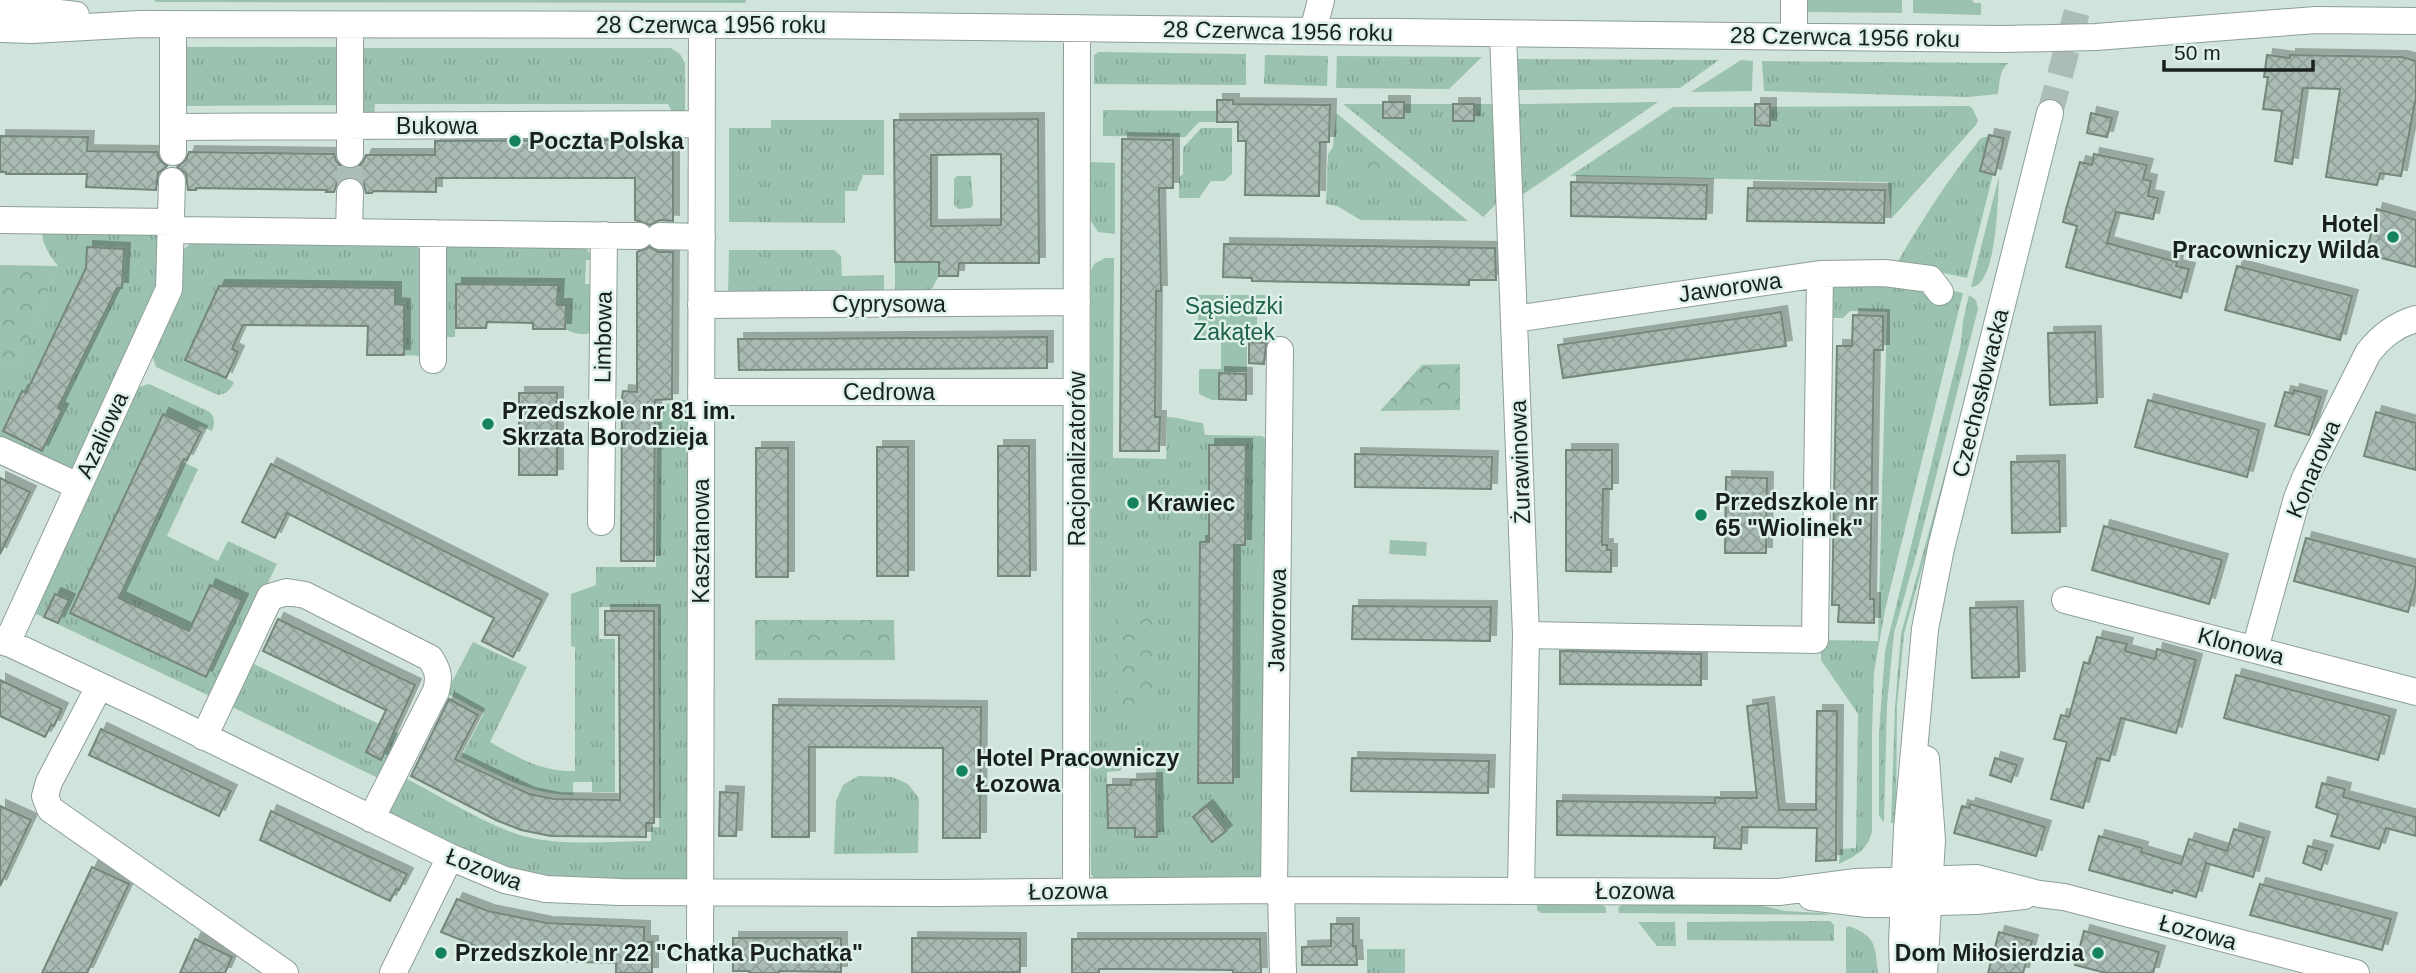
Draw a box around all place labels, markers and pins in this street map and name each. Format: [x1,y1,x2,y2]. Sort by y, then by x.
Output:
place label: Poczta Polska [529,128,684,154]
marker: Poczta Polska [507,133,523,149]
place label: Hotel Pracowniczy Wilda [2172,211,2379,263]
marker: Hotel Pracowniczy Wilda [2385,229,2401,245]
place label: Przedszkole nr 81 im. Skrzata Borodzieja [502,398,736,450]
marker: Przedszkole nr 81 im. Skrzata Borodzieja [480,416,496,432]
place label: Przedszkole nr 65 "Wiolinek" [1715,489,1877,541]
place label: Krawiec [1147,490,1235,516]
marker: Krawiec [1125,495,1141,511]
marker: Przedszkole nr 65 "Wiolinek" [1693,507,1709,523]
place label: Hotel Pracowniczy Łozowa [976,745,1179,797]
marker: Hotel Pracowniczy Łozowa [954,763,970,779]
place label: Przedszkole nr 22 "Chatka Puchatka" [455,940,863,966]
place label: Dom Miłosierdzia [1895,940,2084,966]
marker: Przedszkole nr 22 "Chatka Puchatka" [433,945,449,961]
marker: Dom Miłosierdzia [2090,945,2106,961]

